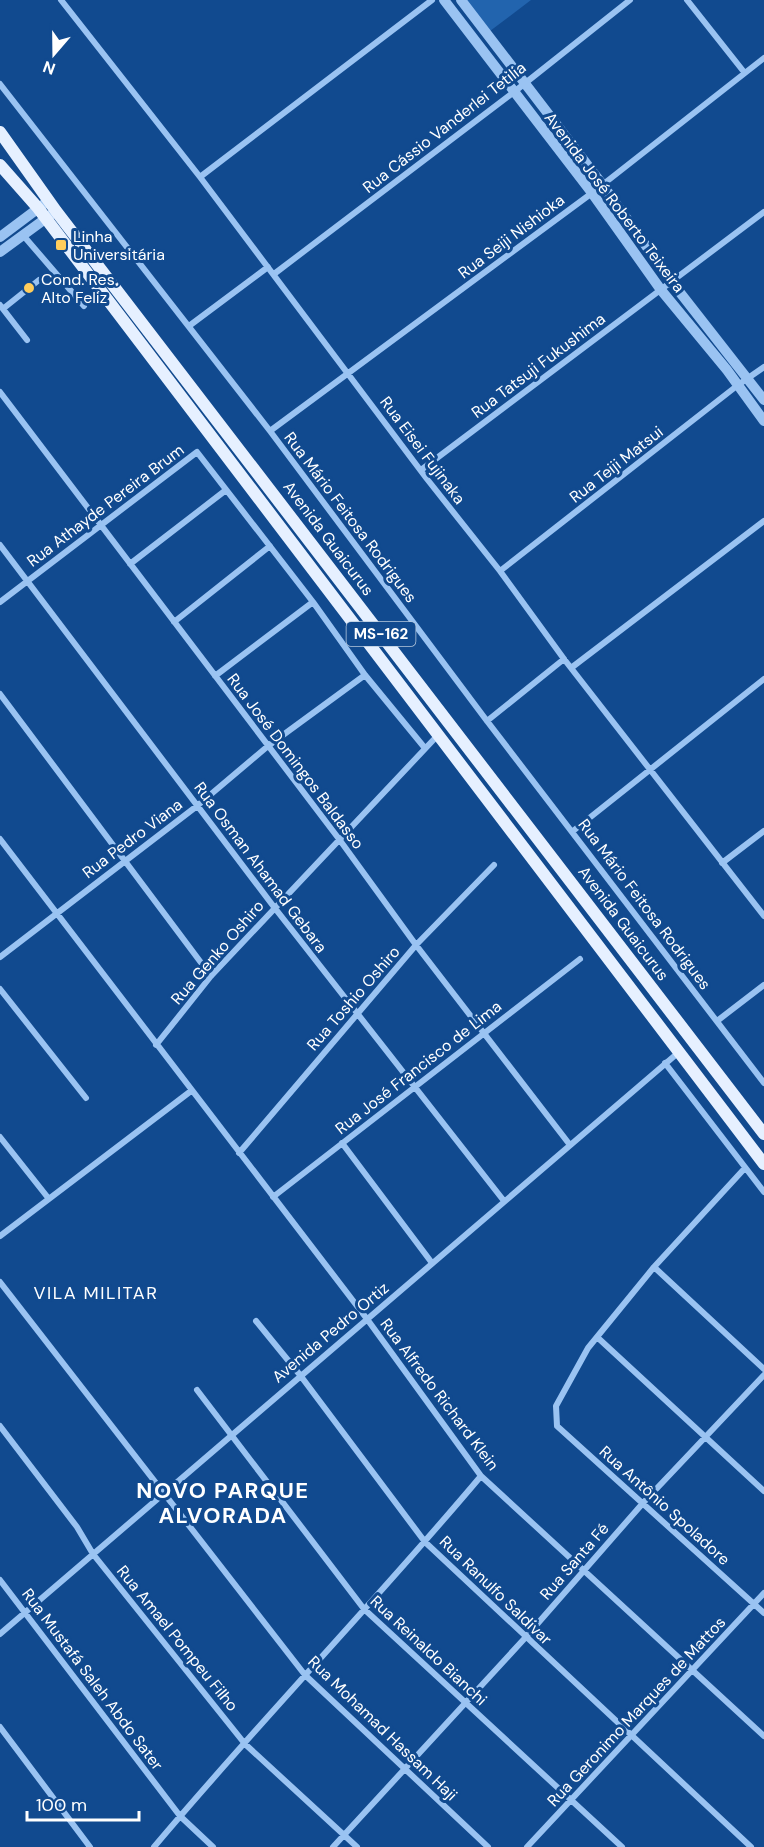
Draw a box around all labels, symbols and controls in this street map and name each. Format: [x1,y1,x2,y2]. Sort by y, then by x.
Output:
north arrow [24,24,84,84]
text: N [40,56,58,79]
street label: Rua Cássio Vanderlei Tetilia [358,57,530,198]
street label: Avenida José Roberto Teixeira [540,108,689,297]
street label: Rua Seiji Nishioka [454,190,569,283]
place label: Linha Universitária [73,226,165,265]
marker: Linha Universitária [54,238,68,252]
place label: Cond. Res. Alto Feliz [41,269,118,308]
marker: Cond. Res. Alto Feliz [22,281,36,295]
street label: Rua Tatsuji Fukushima [467,308,609,423]
street label: Rua Eisei Fujinaka [375,392,470,508]
street label: Rua Teiji Matsui [565,421,667,508]
street label: Rua Mário Feitosa Rodrigues [279,428,422,607]
street label: Rua Athayde Pereira Brum [23,439,188,571]
street label: Avenida Guaicurus [279,477,379,600]
road number: MS-162 [346,622,416,646]
street label: Rua José Domingos Baldasso [223,669,369,853]
street label: Rua Osman Ahamad Gebara [189,778,332,957]
street label: Rua Pedro Viana [78,794,187,883]
street label: Rua Mário Feitosa Rodrigues [573,815,716,994]
street label: Avenida Guaicurus [574,862,674,985]
street label: Rua Genko Oshiro [166,896,269,1009]
street label: Rua Toshio Oshiro [302,942,405,1055]
street label: Rua José Francisco de Lima [331,996,506,1139]
street label: Avenida Pedro Ortiz [268,1277,393,1387]
district label: VILA MILITAR [34,1281,158,1305]
street label: Rua Alfredo Richard Klein [376,1314,504,1475]
street label: Rua Antônio Spoladore [595,1441,734,1570]
district label: NOVO PARQUE ALVORADA [136,1476,310,1530]
street label: Rua Santa Fé [535,1518,614,1604]
street label: Rua Ranulfo Saldivar [435,1531,556,1650]
street label: Rua Amael Pompeu Filho [112,1561,243,1716]
street label: Rua Mustafá Saleh Abdo Sater [17,1584,168,1774]
street label: Rua Reinaldo Bianchi [366,1591,492,1710]
street label: Rua Geronimo Marques de Mattos [543,1612,730,1811]
street label: Rua Mohamad Hassam Haji [303,1651,462,1805]
scale bar [27,1784,140,1822]
text: 100 m [36,1793,87,1817]

